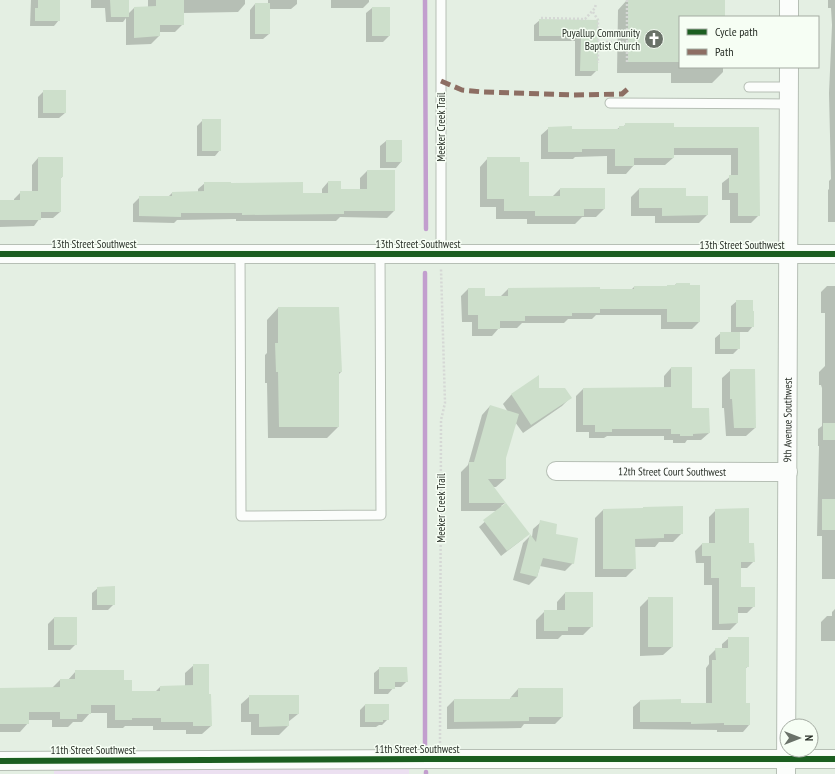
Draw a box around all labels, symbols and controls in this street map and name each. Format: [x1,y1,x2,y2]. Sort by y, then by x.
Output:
legend [679,16,819,68]
text: Cycle path [715,24,758,39]
place label: Puyallup Community Baptist Church [562,26,641,53]
church icon: Puyallup Community Baptist Church [643,28,665,50]
text: Path [715,44,733,59]
street label: Meeker Creek Trail [434,92,448,162]
street label: 13th Street Southwest [52,237,136,251]
street label: 13th Street Southwest [376,237,460,251]
street label: 13th Street Southwest [700,238,784,252]
street label: 9th Avenue Southwest [780,378,795,463]
street label: 12th Street Court Southwest [618,464,726,479]
street label: Meeker Creek Trail [434,473,448,543]
north arrow [779,718,819,758]
text: N [802,735,816,741]
street label: 11th Street Southwest [375,742,459,756]
street label: 11th Street Southwest [51,743,135,757]

